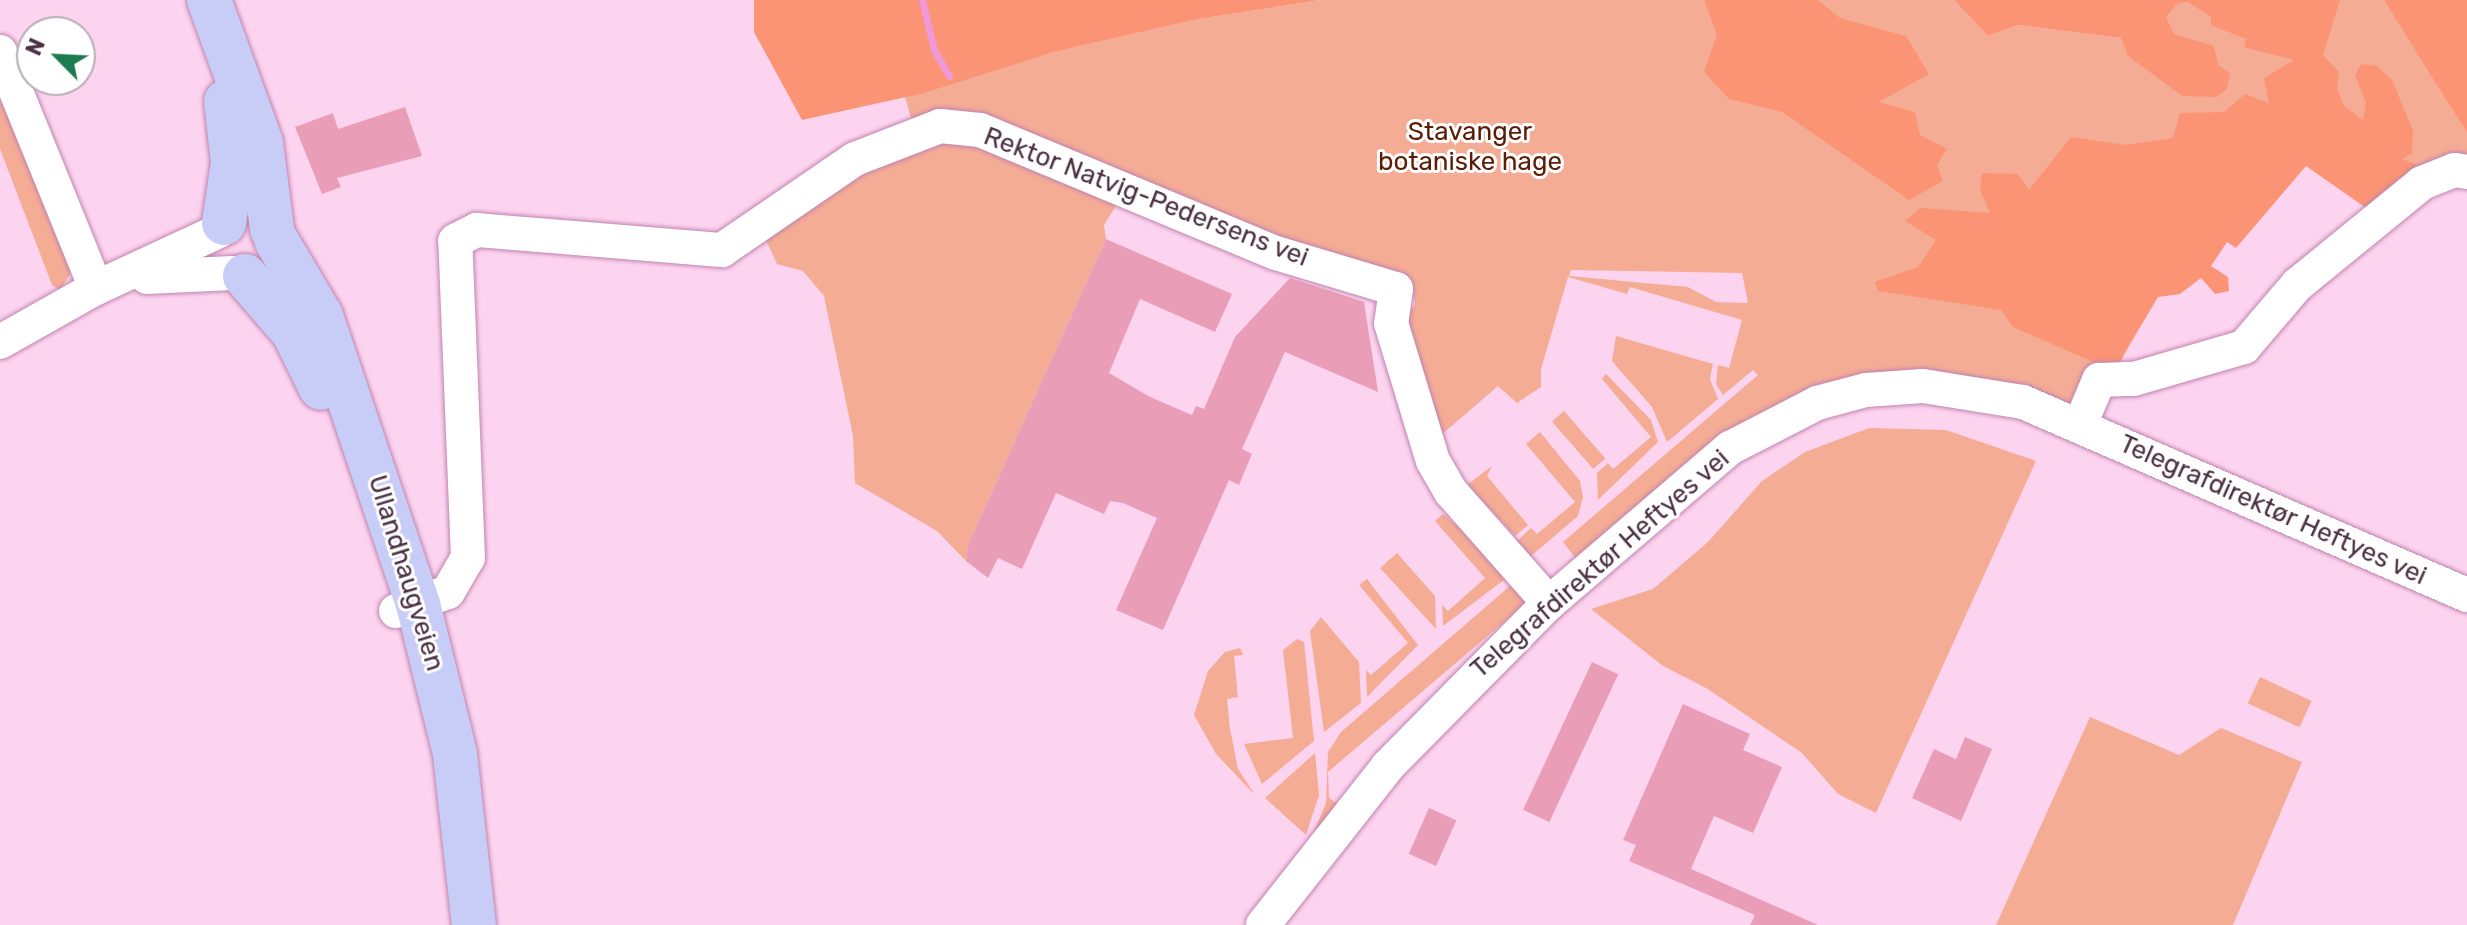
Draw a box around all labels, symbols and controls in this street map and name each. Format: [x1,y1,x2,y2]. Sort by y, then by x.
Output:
north arrow [16,16,96,96]
text: N [20,34,51,60]
park label: Stavanger botaniske hage [1378,116,1562,178]
street label: Rektor Natvig-Pedersens vei [979,120,1313,274]
street label: Telegrafdirektør Heftyes vei [2114,428,2432,592]
street label: Telegrafdirektør Heftyes vei [1464,443,1736,685]
street label: Ullandhaugveien [361,471,451,675]

